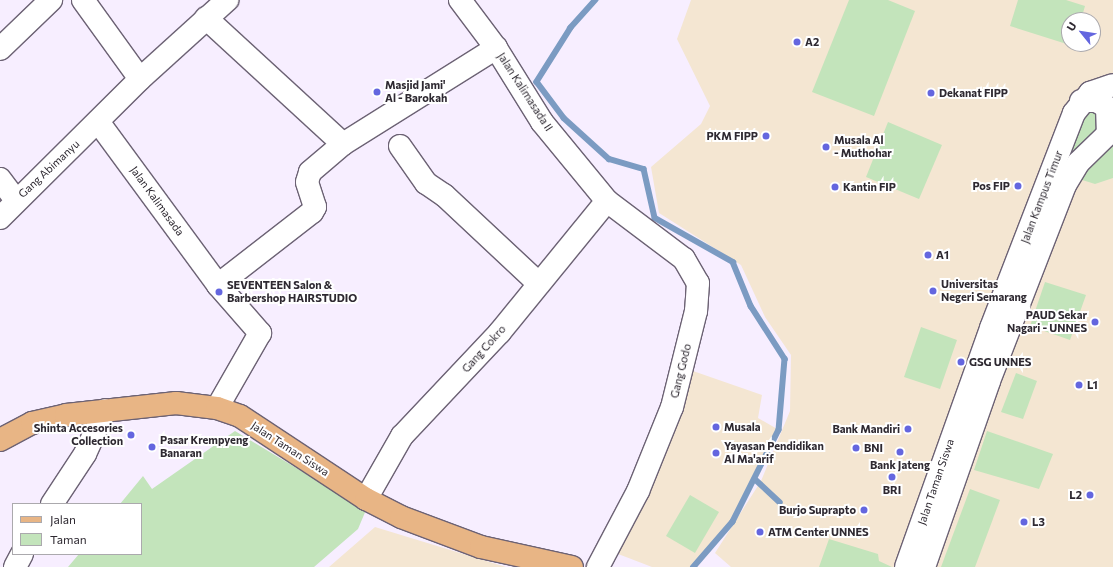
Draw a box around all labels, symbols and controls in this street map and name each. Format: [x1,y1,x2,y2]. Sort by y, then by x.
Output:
north arrow [1061,12,1101,52]
text: U [1063,20,1079,33]
place label: A2 [805,35,819,49]
marker: A2 [792,37,802,47]
street label: Jalan Kalimasada II [495,50,555,134]
place label: Masjid Jami' Al - Barokah [385,79,447,105]
place label: Dekanat FIPP [939,86,1008,100]
marker: Masjid Jami' Al - Barokah [372,87,382,97]
marker: Dekanat FIPP [926,88,936,98]
place label: PKM FIPP [706,129,758,143]
marker: PKM FIPP [761,131,771,141]
place label: Musala Al - Muthohar [834,134,892,160]
street label: Gang Abimanyu [16,137,82,201]
marker: Musala Al - Muthohar [821,142,831,152]
street label: Jalan Kampus Timur [1018,149,1066,245]
street label: Jalan Kalimasada [127,164,187,238]
place label: Pos FIP [972,179,1010,193]
place label: Kantin FIP [843,180,896,194]
marker: Pos FIP [1013,181,1023,191]
marker: Kantin FIP [830,182,840,192]
place label: A1 [936,248,949,262]
marker: A1 [923,250,933,260]
place label: Universitas Negeri Semarang [941,278,1027,304]
place label: SEVENTEEN Salon & Barbershop HAIRSTUDIO [227,279,357,305]
marker: Universitas Negeri Semarang [928,286,938,296]
marker: SEVENTEEN Salon & Barbershop HAIRSTUDIO [214,287,224,297]
place label: PAUD Sekar Nagari - UNNES [1007,309,1087,335]
marker: PAUD Sekar Nagari - UNNES [1090,317,1100,327]
street label: Gang Cokro [459,323,509,375]
street label: Gang Godo [668,342,694,400]
place label: GSG UNNES [969,355,1031,369]
marker: GSG UNNES [956,357,966,367]
place label: L1 [1087,378,1098,392]
marker: L1 [1074,380,1084,390]
street label: Jalan Taman Siswa [249,419,331,479]
place label: Musala [724,420,761,434]
place label: Shinta Accesories Collection [34,422,123,448]
marker: Musala [711,422,721,432]
place label: Bank Mandiri [832,422,900,436]
marker: Bank Mandiri [903,424,913,434]
marker: Shinta Accesories Collection [126,430,136,440]
place label: Pasar Krempyeng Banaran [160,434,248,460]
street label: Jalan Taman Siswa [915,437,957,527]
place label: Yayasan Pendidikan Al Ma'arif [724,440,824,466]
place label: BNI [864,441,883,455]
marker: Pasar Krempyeng Banaran [147,442,157,452]
marker: BNI [851,443,861,453]
marker: Bank Jateng [895,447,905,457]
marker: Yayasan Pendidikan Al Ma'arif [711,448,721,458]
place label: Bank Jateng [870,458,930,472]
marker: BRI [887,472,897,482]
place label: BRI [883,483,901,497]
place label: L2 [1069,488,1082,502]
marker: L2 [1085,490,1095,500]
legend [12,503,142,555]
place label: Burjo Suprapto [779,503,856,517]
marker: Burjo Suprapto [859,505,869,515]
text: Jalan [50,512,76,526]
place label: L3 [1032,515,1045,529]
marker: L3 [1019,517,1029,527]
place label: ATM Center UNNES [768,525,869,539]
marker: ATM Center UNNES [755,527,765,537]
text: Taman [50,532,87,546]

